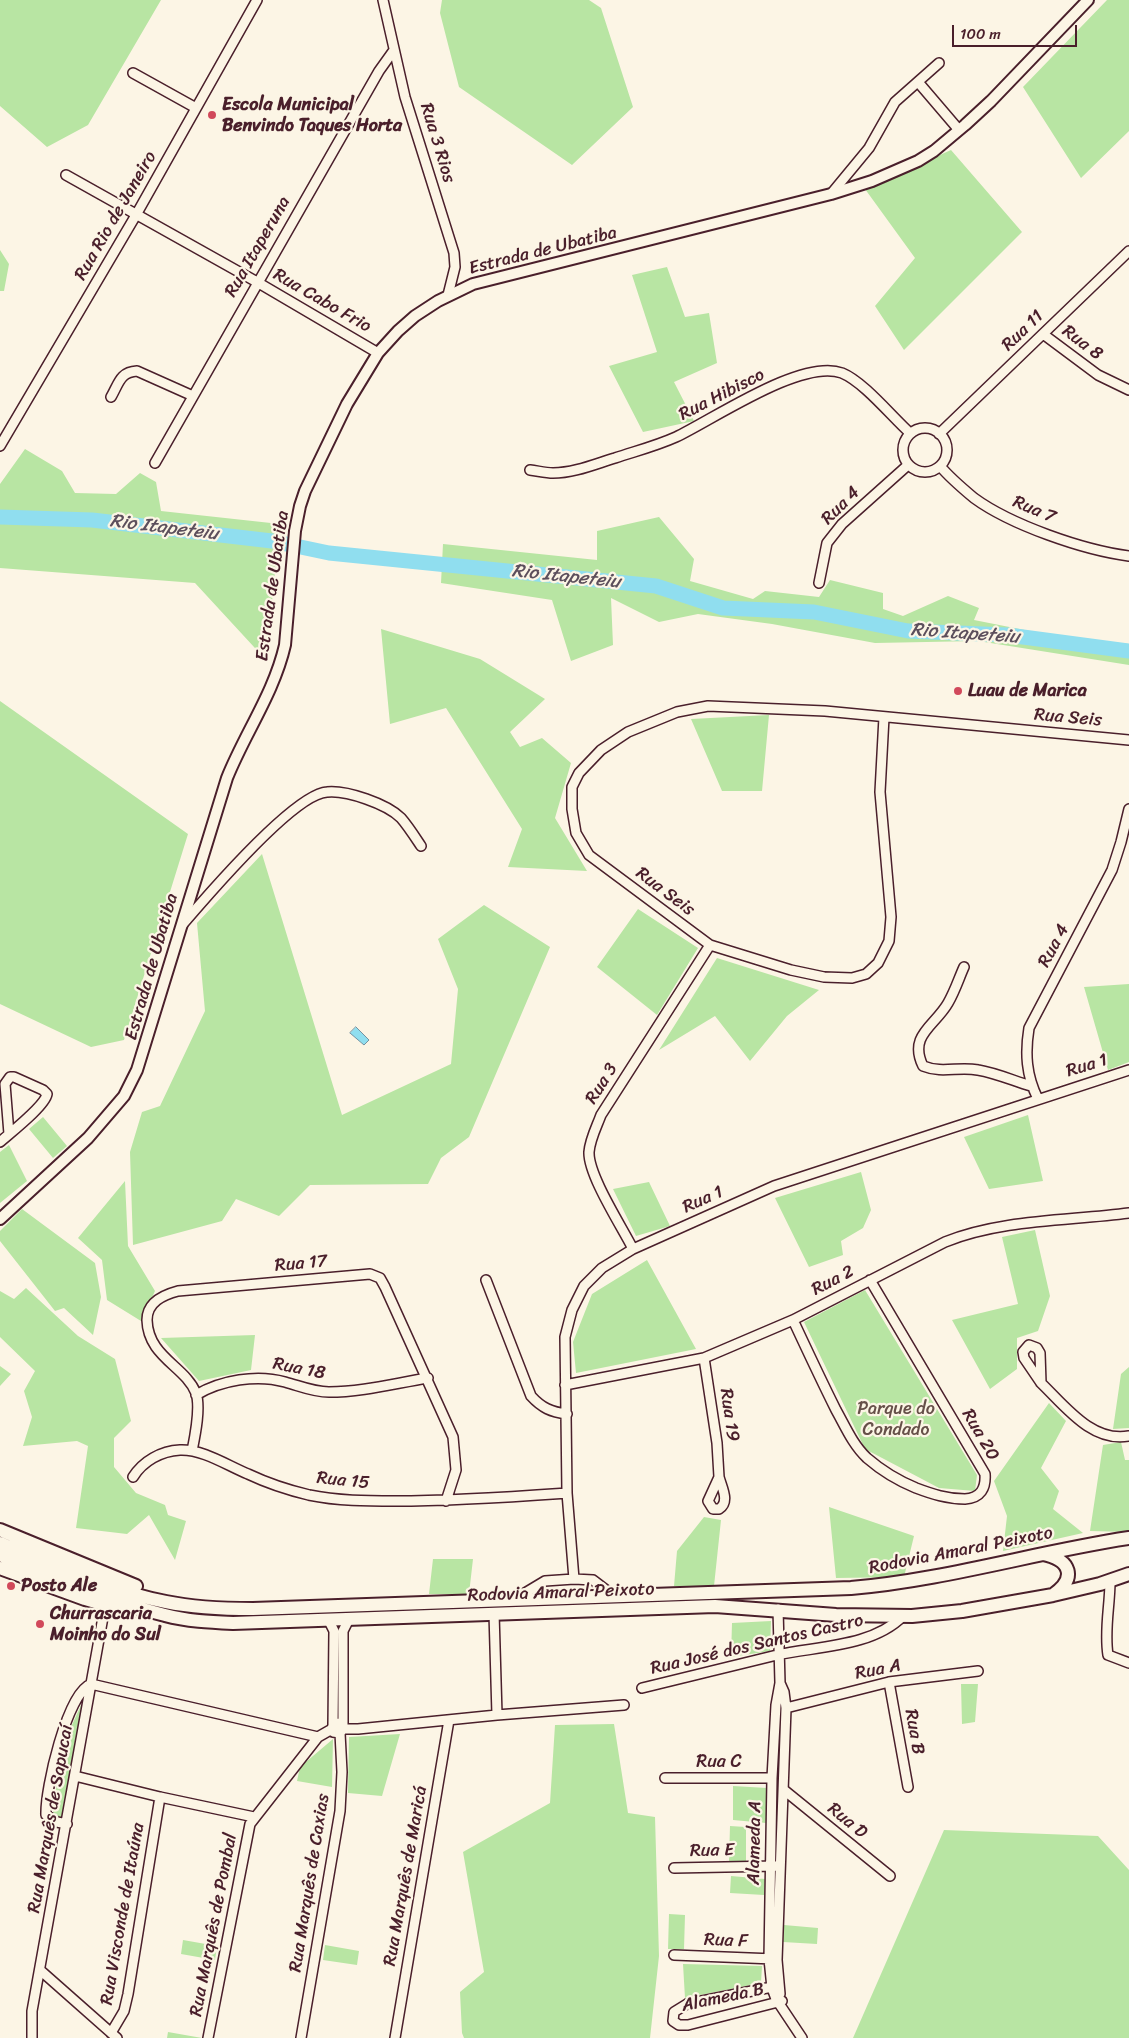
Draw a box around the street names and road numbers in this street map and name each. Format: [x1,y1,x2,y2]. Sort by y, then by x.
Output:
street label: Rua 3 Rios [415,101,459,185]
street label: Rua Rio de Janeiro [70,148,162,284]
street label: Rua Itaperuna [220,193,296,301]
street label: Estrada de Ubatiba [467,222,619,280]
street label: Rua Cabo Frio [269,264,375,338]
street label: Rua 11 [998,306,1048,356]
street label: Rua 8 [1057,321,1107,365]
street label: Rua Hibisco [676,364,768,426]
street label: Rua 4 [817,482,865,530]
street label: Rua 7 [1009,491,1059,529]
street label: Estrada de Ubatiba [252,509,294,663]
street label: Rua Seis [1033,704,1103,732]
street label: Rua Seis [631,863,699,921]
street label: Estrada de Ubatiba [121,891,183,1043]
street label: Rua 4 [1034,921,1074,971]
street label: Rua 1 [1064,1050,1110,1082]
street label: Rua 3 [581,1060,623,1108]
street label: Rua 1 [679,1182,727,1218]
street label: Rua 17 [274,1251,328,1277]
street label: Rua 2 [808,1261,858,1301]
street label: Rua 18 [271,1353,327,1385]
street label: Rua 19 [715,1387,743,1443]
street label: Rua 20 [957,1405,1003,1465]
street label: Rua 15 [316,1467,370,1495]
street label: Rodovia Amaral Peixoto [867,1523,1055,1579]
street label: Rodovia Amaral Peixoto [467,1579,655,1607]
street label: Rua José dos Santos Castro [648,1610,866,1680]
street label: Rua A [853,1655,903,1685]
street label: Rua B [899,1708,929,1756]
street label: Rua Marquês de Sapucaí [24,1723,78,1915]
street label: Rua C [696,1751,742,1773]
street label: Rua Marquês de Maricá [380,1784,432,1968]
street label: Rua Marquês de Caxias [285,1792,335,1974]
street label: Rua D [823,1798,871,1844]
street label: Alameda A [743,1801,767,1885]
street label: Rua Visconde de Itaúna [96,1821,150,2007]
street label: Rua Marquês de Pombal [186,1832,242,2018]
street label: Rua E [690,1840,734,1862]
street label: Rua F [704,1929,748,1953]
street label: Alameda B [680,1979,766,2017]

